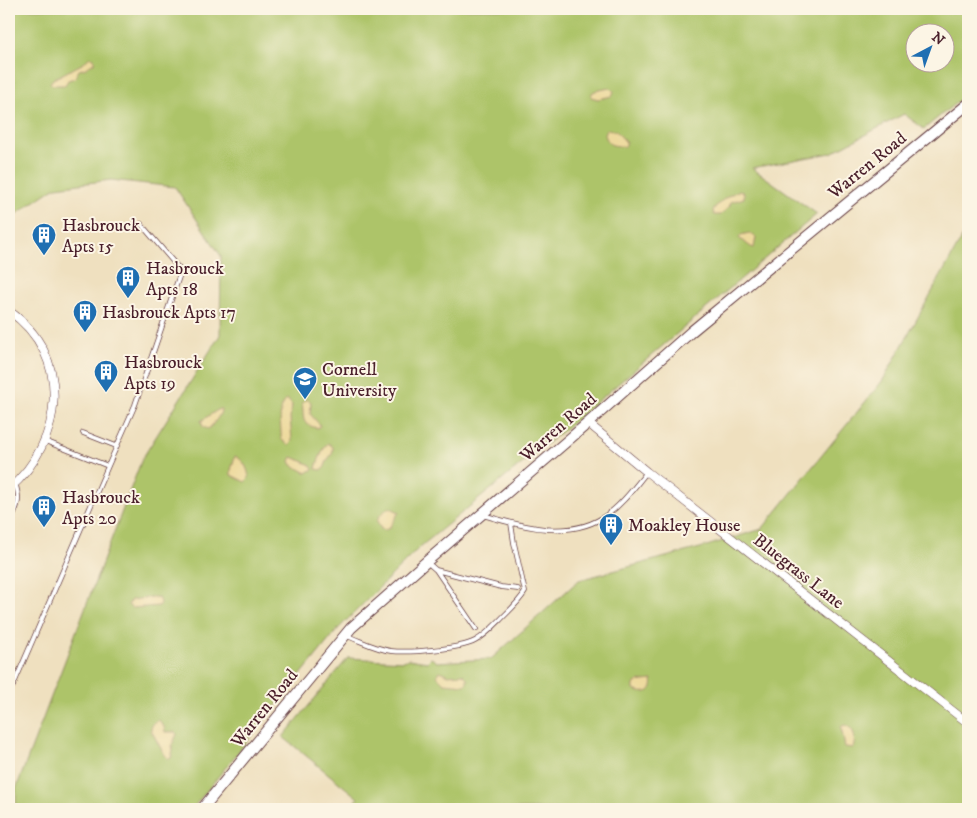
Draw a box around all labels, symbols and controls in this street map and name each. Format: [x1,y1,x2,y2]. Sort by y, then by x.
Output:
north arrow [904,22,954,72]
text: N [928,28,948,50]
street label: Warren Road [823,128,911,205]
place label: Hasbrouck Apts 15 [62,215,140,258]
building icon: Hasbrouck Apts 15 [31,222,57,256]
place label: Hasbrouck Apts 18 [146,258,224,301]
building icon: Hasbrouck Apts 18 [115,265,141,299]
building icon: Hasbrouck Apts 17 [72,299,98,333]
place label: Hasbrouck Apts 17 [102,302,236,324]
place label: Hasbrouck Apts 19 [124,352,202,395]
building icon: Hasbrouck Apts 19 [93,359,119,393]
place label: Cornell University [322,359,397,402]
school or university icon: Cornell University [292,366,318,400]
street label: Warren Road [515,388,602,468]
place label: Hasbrouck Apts 20 [62,487,140,530]
building icon: Hasbrouck Apts 20 [31,494,57,528]
building icon: Moakley House [598,512,624,546]
place label: Moakley House [628,515,740,537]
street label: Bluegrass Lane [749,530,848,614]
street label: Warren Road [226,665,303,753]

